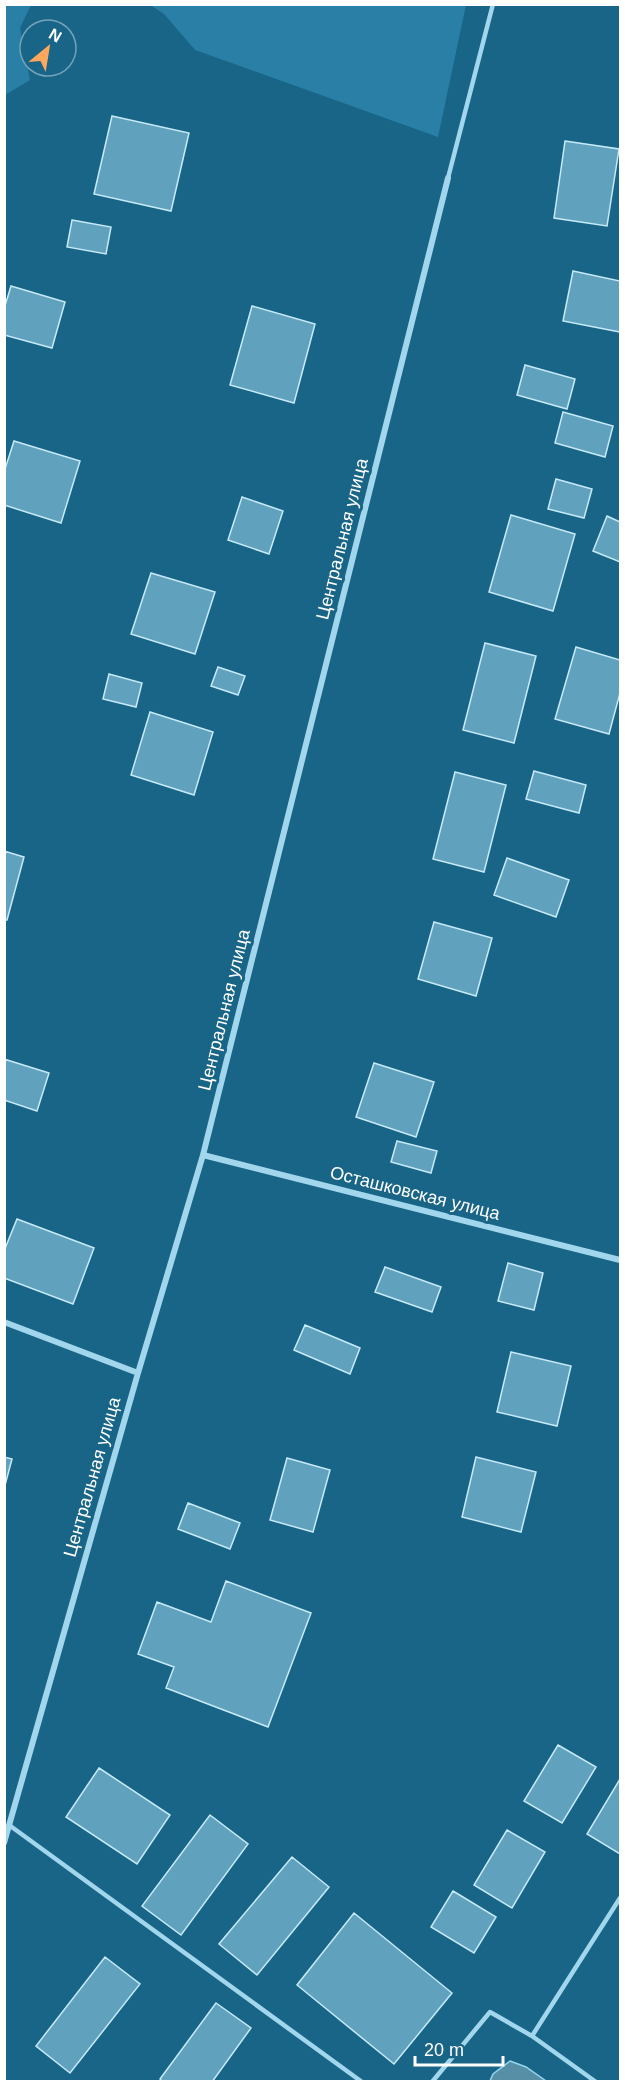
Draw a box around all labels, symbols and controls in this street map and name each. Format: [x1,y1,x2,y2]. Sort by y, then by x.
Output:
north arrow [18,18,78,78]
text: N [46,25,65,46]
street label: Центральная улица [312,455,372,622]
street label: Центральная улица [194,926,254,1093]
street label: Осташковская улица [328,1162,503,1224]
street label: Центральная улица [60,1394,125,1559]
scale bar [415,2029,504,2067]
text: 20 m [424,2040,464,2060]

